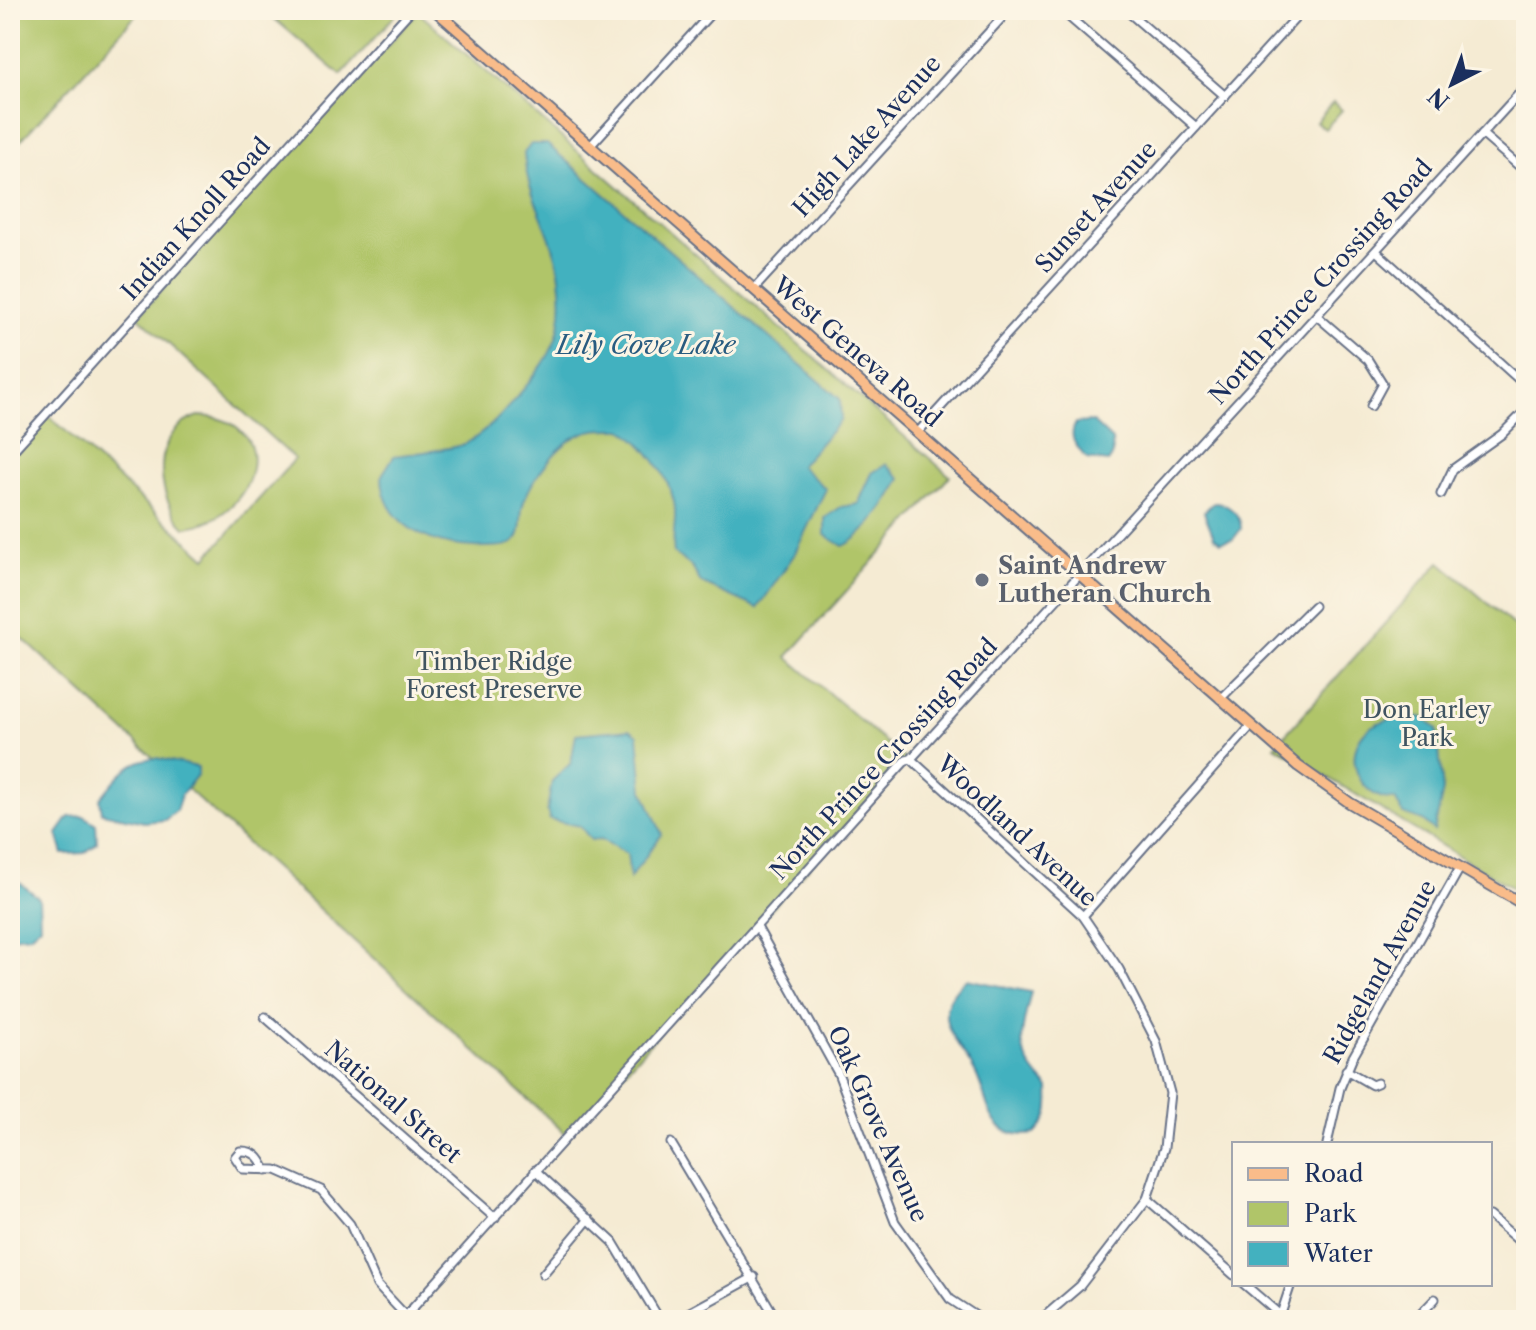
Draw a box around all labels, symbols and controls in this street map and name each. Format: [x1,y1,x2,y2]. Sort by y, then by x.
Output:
north arrow [1412,44,1492,124]
street label: High Lake Avenue [786,49,947,222]
text: N [1423,82,1455,115]
street label: Indian Knoll Road [115,131,276,306]
street label: Sunset Avenue [1029,135,1162,279]
street label: North Prince Crossing Road [1203,153,1438,410]
street label: West Geneva Road [766,270,948,433]
water label: Lily Cove Lake [555,329,737,361]
place label: Saint Andrew Lutheran Church [998,551,1212,608]
marker: Saint Andrew Lutheran Church [973,571,991,589]
street label: North Prince Crossing Road [764,632,1003,885]
park label: Timber Ridge Forest Preserve [406,647,582,704]
park label: Don Earley Park [1363,695,1492,752]
street label: Woodland Avenue [930,748,1103,912]
street label: Ridgeland Avenue [1317,875,1442,1069]
street label: Oak Grove Avenue [822,1021,935,1227]
street label: National Street [319,1034,468,1169]
legend [1232,1142,1492,1286]
text: Road [1304,1159,1364,1188]
text: Park [1304,1199,1357,1228]
text: Water [1303,1239,1373,1268]

